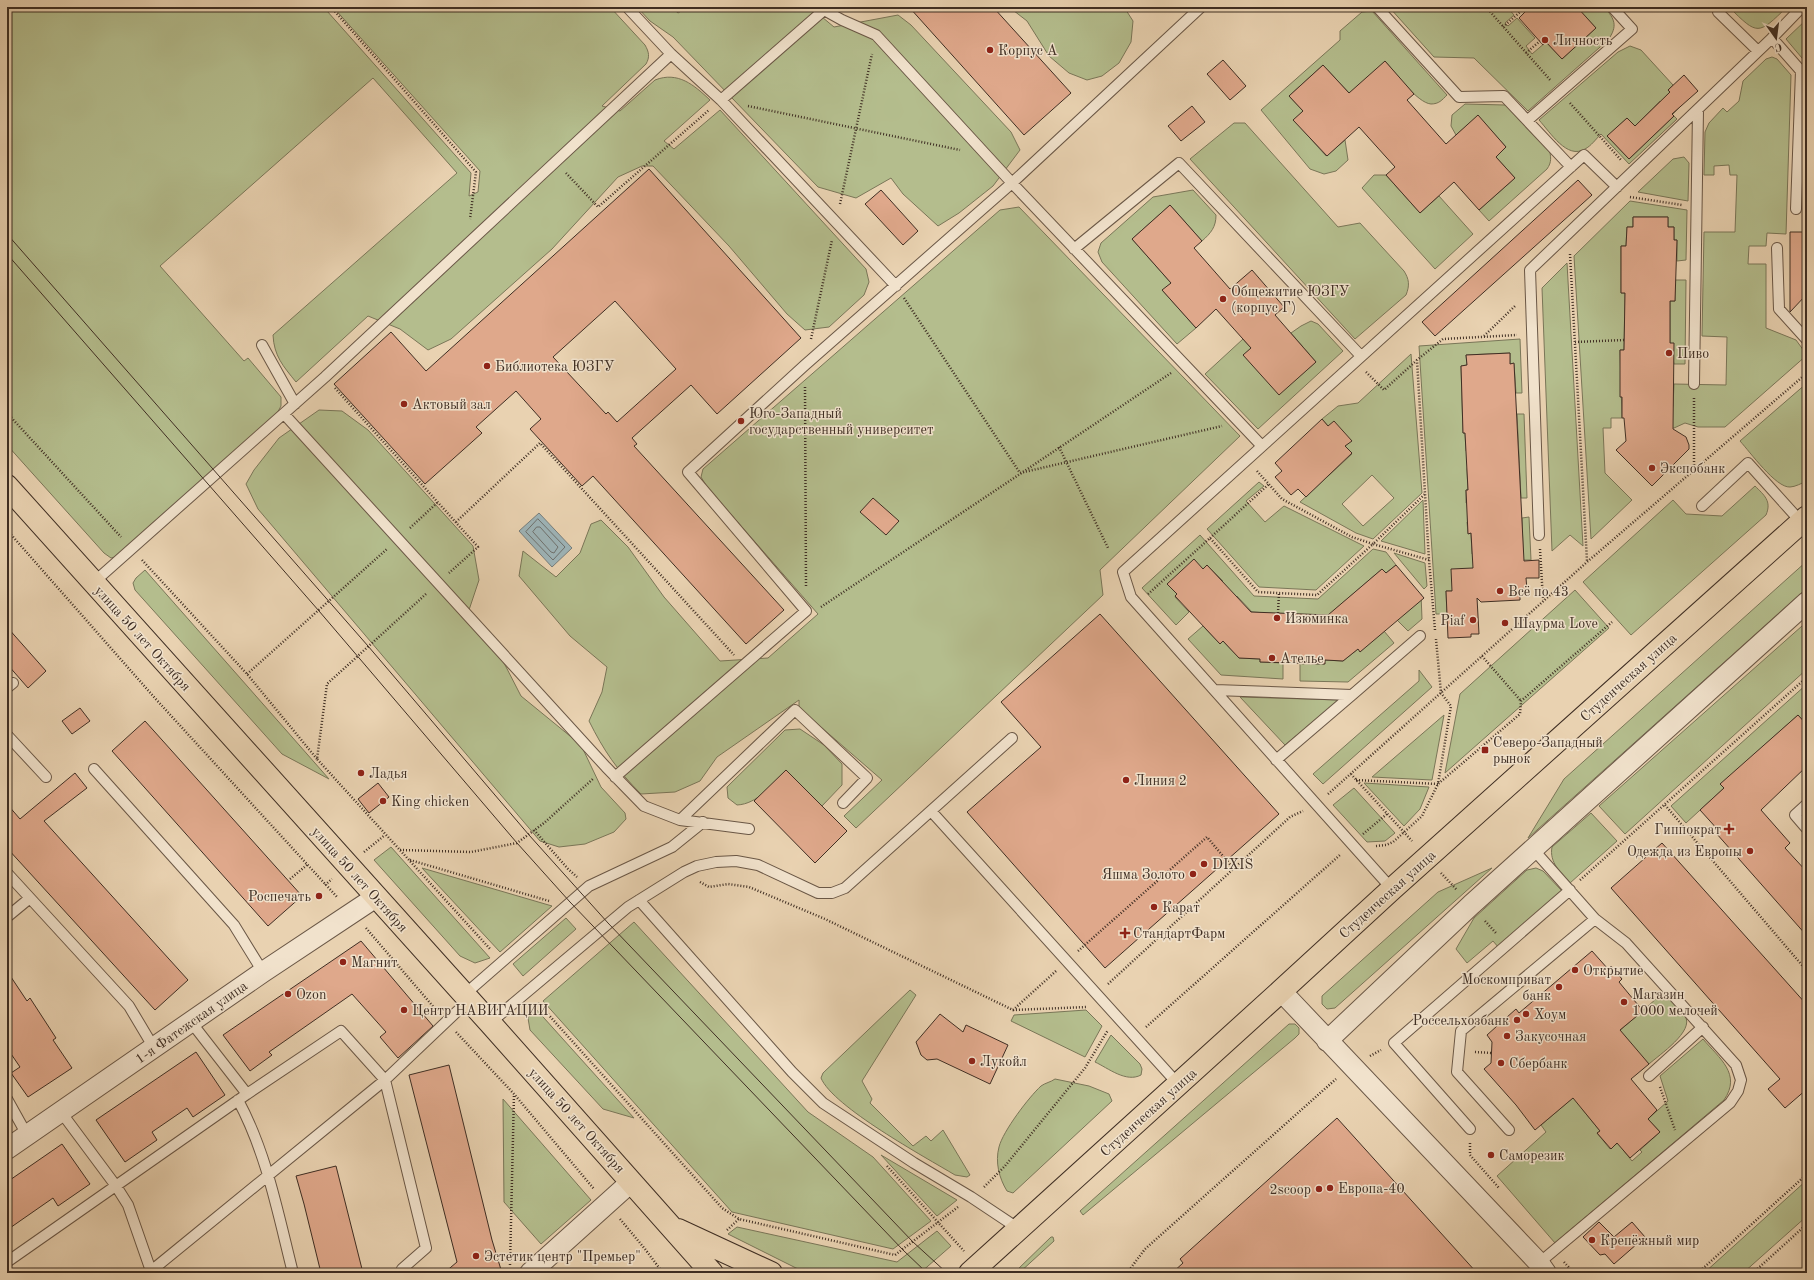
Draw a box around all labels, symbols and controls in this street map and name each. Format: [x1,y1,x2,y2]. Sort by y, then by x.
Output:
north arrow [1756,18,1796,58]
place label: Личность [1553,34,1613,48]
marker: Личность [1540,35,1550,45]
text: С [1773,40,1783,52]
place label: Корпус А [998,44,1058,58]
marker: Корпус А [985,45,995,55]
place label: Общежитие ЮЗГУ (корпус Г) [1231,285,1350,315]
marker: Общежитие ЮЗГУ (корпус Г) [1218,294,1228,304]
place label: Пиво [1677,347,1709,361]
marker: Пиво [1664,348,1674,358]
place label: Библиотека ЮЗГУ [495,360,615,374]
marker: Библиотека ЮЗГУ [482,361,492,371]
place label: Актовый зал [412,398,491,412]
marker: Актовый зал [399,399,409,409]
place label: Юго-Западный государственный университет [749,407,934,437]
marker: Юго-Западный государственный университет [736,416,746,426]
place label: Экспобанк [1660,462,1725,476]
marker: Экспобанк [1647,463,1657,473]
street label: улица 50 лет Октября [92,583,193,694]
place label: Всё по 43 [1508,585,1569,599]
marker: Всё по 43 [1495,586,1505,596]
place label: Изюминка [1285,612,1348,626]
marker: Изюминка [1272,613,1282,623]
place label: Piaf [1440,614,1466,628]
marker: Piaf [1468,615,1478,625]
place label: Шаурма Love [1513,617,1598,631]
marker: Шаурма Love [1500,618,1510,628]
street label: Студенческая улица [1578,631,1680,725]
place label: Ателье [1280,652,1324,666]
marker: Ателье [1267,653,1277,663]
place label: Северо-Западный рынок [1493,736,1603,766]
marker: Северо-Западный рынок [1480,745,1490,755]
place label: Ладья [369,767,407,781]
marker: Ладья [356,768,366,778]
place label: Линия 2 [1134,774,1187,788]
marker: Линия 2 [1121,775,1131,785]
place label: King chicken [391,795,470,809]
marker: King chicken [378,796,388,806]
place label: Гиппократ [1654,823,1721,837]
street label: улица 50 лет Октября [309,824,410,935]
marker: Гиппократ [1724,824,1734,834]
place label: Одежда из Европы [1627,845,1742,859]
marker: Одежда из Европы [1745,846,1755,856]
street label: Студенческая улица [1337,848,1439,942]
place label: DIXIS [1212,858,1253,872]
marker: DIXIS [1199,859,1209,869]
place label: Яшма Золото [1102,868,1185,882]
marker: Яшма Золото [1188,869,1198,879]
place label: Роспечать [248,890,311,904]
marker: Роспечать [314,891,324,901]
place label: Карат [1162,901,1200,915]
marker: Карат [1149,902,1159,912]
place label: СтандартФарм [1133,927,1225,941]
marker: СтандартФарм [1120,928,1130,938]
place label: Магнит [351,956,398,970]
marker: Магнит [338,957,348,967]
place label: Открытие [1583,964,1644,978]
marker: Открытие [1570,965,1580,975]
place label: Москомприват банк [1461,973,1551,1003]
street label: 1-я Фатежская улица [133,979,250,1067]
marker: Москомприват банк [1554,982,1564,992]
place label: Ozon [296,988,327,1002]
place label: Магазин 1000 мелочей [1632,988,1718,1018]
marker: Ozon [283,989,293,999]
marker: Магазин 1000 мелочей [1619,997,1629,1007]
place label: Центр НАВИГАЦИИ [412,1004,549,1018]
marker: Центр НАВИГАЦИИ [399,1005,409,1015]
place label: Хоум [1534,1008,1566,1022]
marker: Хоум [1521,1009,1531,1019]
place label: Россельхозбанк [1413,1014,1509,1028]
marker: Россельхозбанк [1512,1015,1522,1025]
place label: Закусочная [1515,1030,1586,1044]
marker: Закусочная [1502,1031,1512,1041]
place label: Лукойл [980,1055,1027,1069]
marker: Лукойл [967,1056,977,1066]
place label: Сбербанк [1509,1057,1568,1071]
marker: Сбербанк [1496,1058,1506,1068]
street label: улица 50 лет Октября [526,1065,627,1176]
street label: Студенческая улица [1098,1066,1200,1160]
place label: Саморезик [1499,1149,1565,1163]
marker: Саморезик [1486,1150,1496,1160]
place label: Европа-40 [1338,1182,1405,1196]
place label: 2scoop [1270,1183,1311,1197]
marker: Европа-40 [1325,1183,1335,1193]
marker: 2scoop [1314,1184,1324,1194]
place label: Крепёжный мир [1600,1234,1699,1248]
marker: Крепёжный мир [1587,1235,1597,1245]
place label: Эстетик центр "Премьер" [484,1250,641,1264]
marker: Эстетик центр "Премьер" [471,1251,481,1261]

